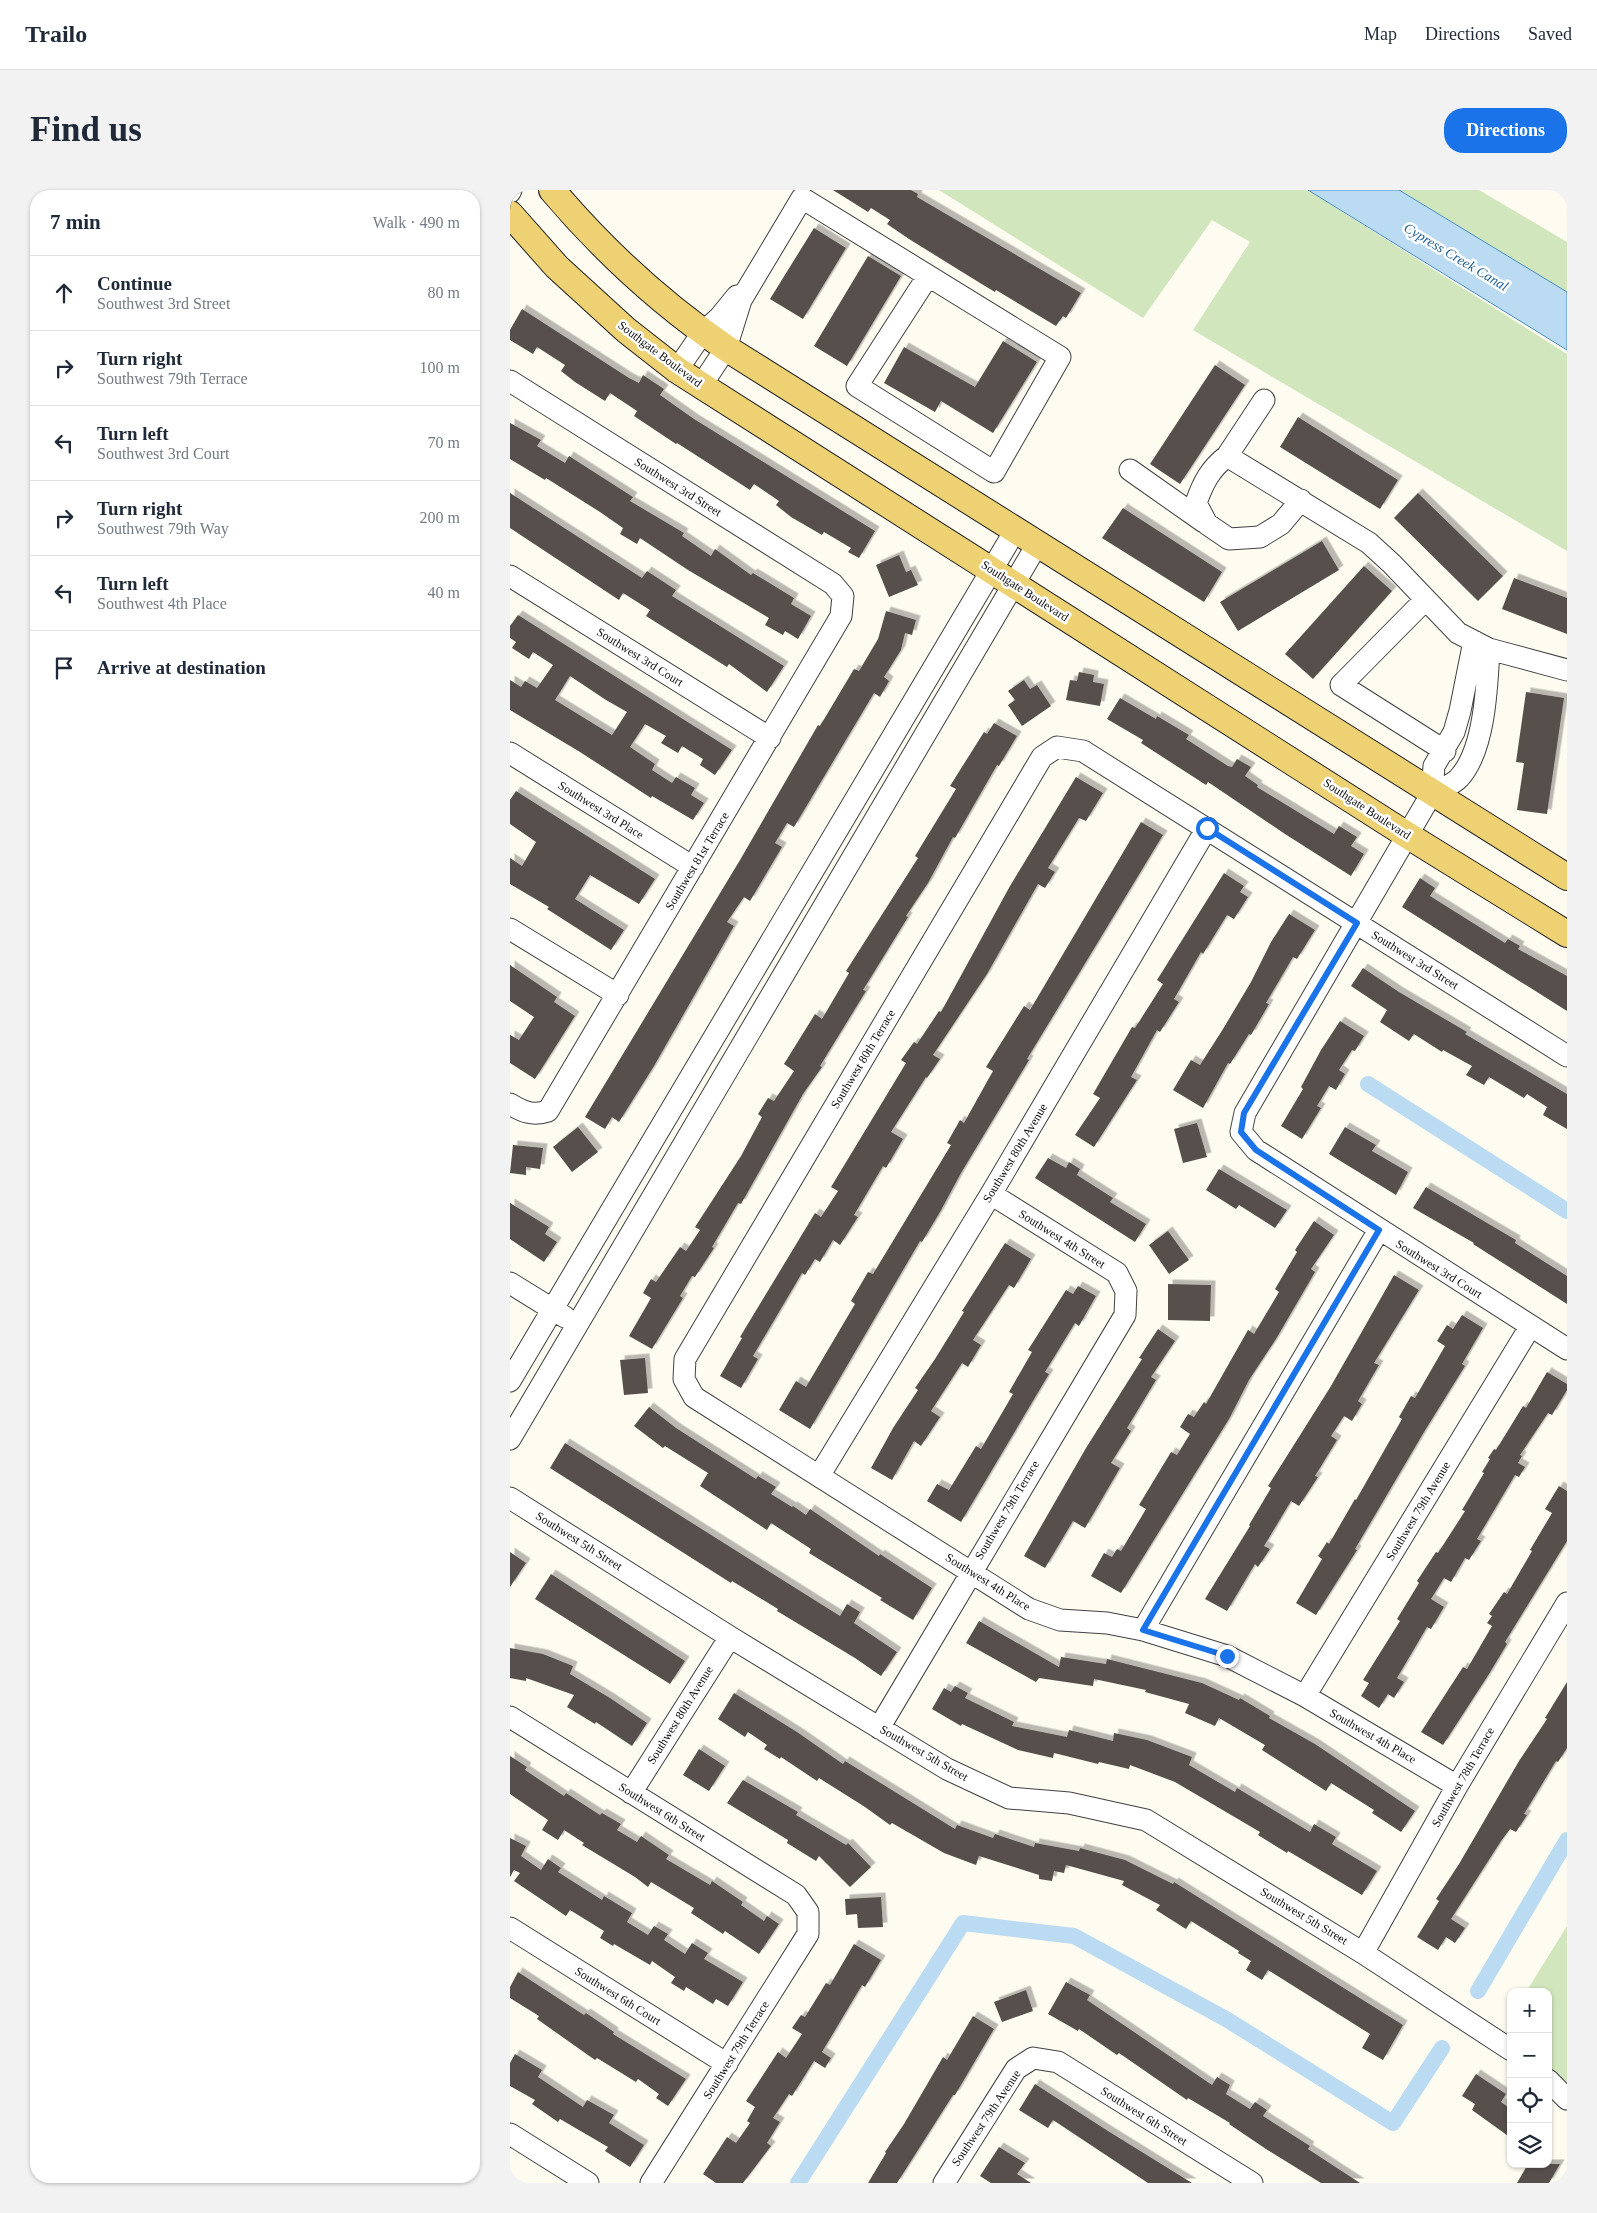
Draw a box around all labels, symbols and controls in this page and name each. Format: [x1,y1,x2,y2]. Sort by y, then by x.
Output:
text: Trailo [25,21,87,47]
text: Map [1364,24,1397,44]
text: Directions [1425,24,1500,44]
text: Saved [1528,24,1572,44]
button: Directions [1444,108,1567,153]
text: Find us [30,110,142,149]
text: 7 min [50,210,101,234]
text: Walk · 490 m [373,214,460,231]
water label: Cypress Creek Canal [1401,220,1511,294]
text: Continue [97,273,172,294]
icon: ahead [50,279,78,307]
text: 80 m [428,284,460,301]
text: Southwest 3rd Street [97,295,230,312]
street label: Southgate Boulevard [615,318,705,390]
text: Turn right [97,348,182,369]
icon: right [50,354,78,382]
text: 100 m [420,359,460,376]
text: Southwest 79th Terrace [97,370,248,387]
text: Turn left [97,423,169,444]
icon: left [50,429,78,457]
text: 70 m [428,434,460,451]
text: Southwest 3rd Court [97,445,229,462]
street label: Southwest 3rd Street [632,455,725,520]
text: Turn right [97,498,182,519]
icon: right [50,504,78,532]
text: 200 m [420,509,460,526]
text: Southwest 79th Way [97,520,229,537]
street label: Southgate Boulevard [979,558,1071,624]
text: Turn left [97,573,169,594]
icon: left [50,579,78,607]
text: 40 m [428,584,460,601]
text: Southwest 4th Place [97,595,227,612]
street label: Southwest 3rd Court [594,625,686,690]
icon: arrive [50,654,78,682]
text: Arrive at destination [97,657,266,678]
street label: Southgate Boulevard [1321,776,1413,842]
street label: Southwest 3rd Place [556,778,646,842]
street label: Southwest 81st Terrace [662,810,732,912]
route start [1196,817,1219,840]
street label: Southwest 3rd Street [1369,928,1462,993]
street label: Southwest 80th Terrace [828,1007,898,1111]
street label: Southwest 80th Avenue [980,1101,1050,1205]
street label: Southwest 4th Street [1016,1207,1108,1272]
street label: Southwest 3rd Court [1393,1237,1485,1302]
street label: Southwest 79th Terrace [972,1458,1042,1562]
street label: Southwest 79th Avenue [1383,1459,1453,1563]
street label: Southwest 5th Street [533,1509,625,1574]
street label: Southwest 4th Place [943,1550,1033,1614]
route end [1216,1645,1239,1668]
street label: Southwest 80th Avenue [644,1663,716,1767]
street label: Southwest 4th Place [1327,1706,1419,1766]
street label: Southwest 5th Street [877,1722,971,1784]
street label: Southwest 78th Terrace [1429,1725,1497,1829]
street label: Southwest 6th Street [616,1780,708,1845]
street label: Southwest 5th Street [1258,1884,1351,1948]
street label: Southwest 6th Court [572,1964,664,2028]
map controls [1507,1988,1552,2168]
button: + [1507,1988,1552,2033]
street label: Southwest 79th Terrace [700,1998,772,2102]
button: − [1507,2033,1552,2078]
street label: Southwest 79th Avenue [949,2067,1023,2169]
button: locate [1507,2078,1552,2123]
street label: Southwest 6th Street [1098,2084,1190,2149]
button: layers [1507,2123,1552,2168]

